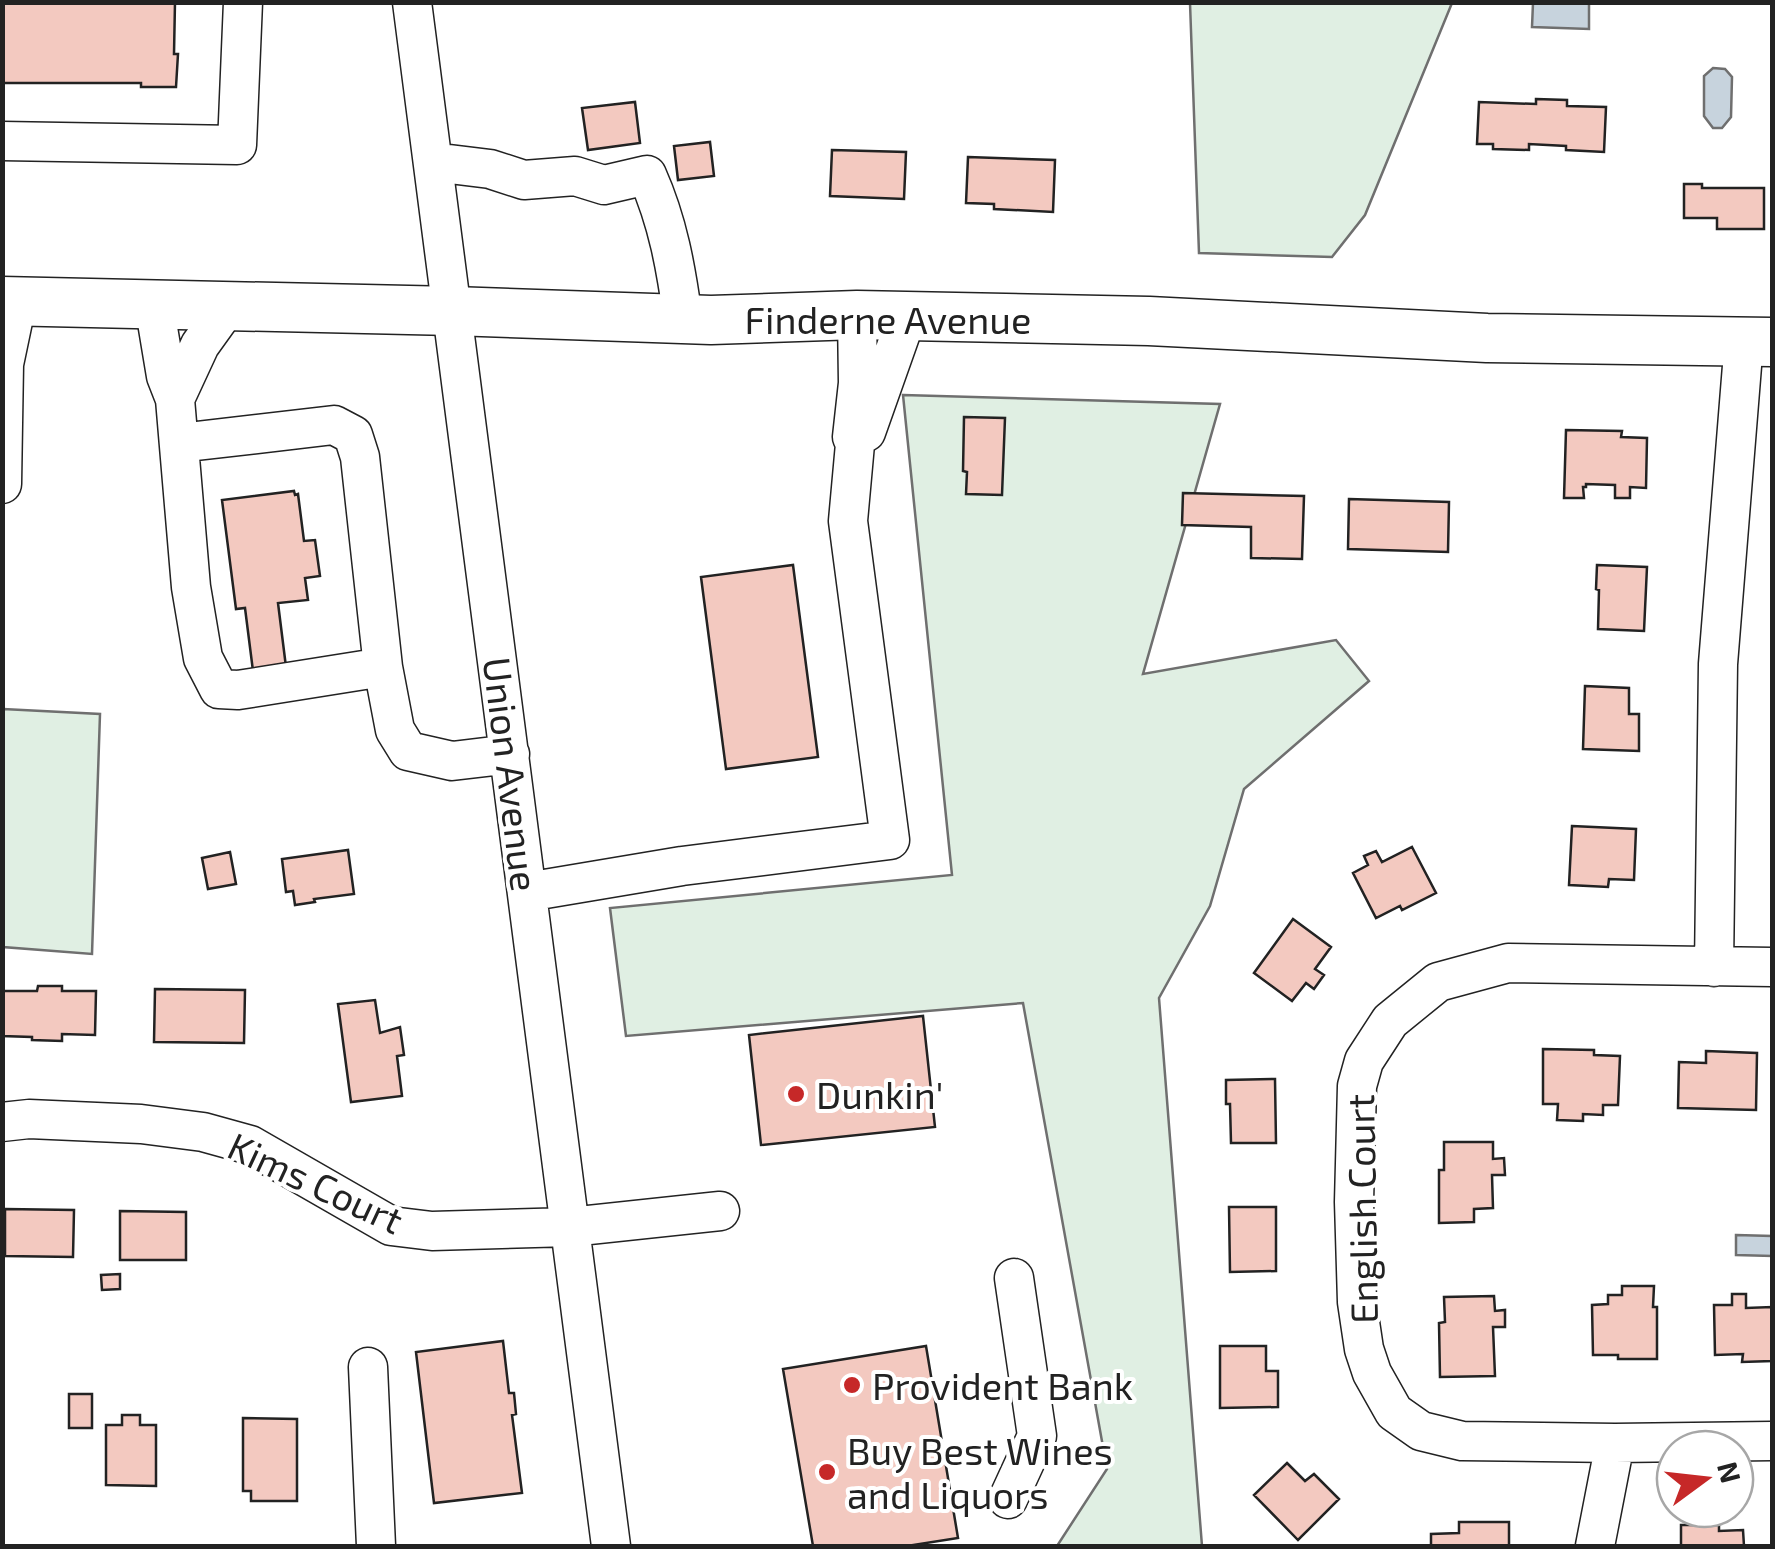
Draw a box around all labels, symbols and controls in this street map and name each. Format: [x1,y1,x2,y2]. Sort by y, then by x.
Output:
street label: Finderne Avenue [745,296,1031,342]
street label: Union Avenue [475,654,549,894]
place label: Dunkin' [816,1071,943,1117]
marker: Dunkin' [785,1083,807,1105]
street label: English Court [1336,1094,1386,1324]
street label: Kims Court [221,1122,411,1242]
place label: Provident Bank [872,1362,1133,1408]
marker: Provident Bank [841,1374,863,1396]
place label: Buy Best Wines and Liquors [847,1427,1113,1517]
north arrow [1655,1429,1755,1529]
text: N [1711,1458,1749,1486]
marker: Buy Best Wines and Liquors [816,1461,838,1483]

